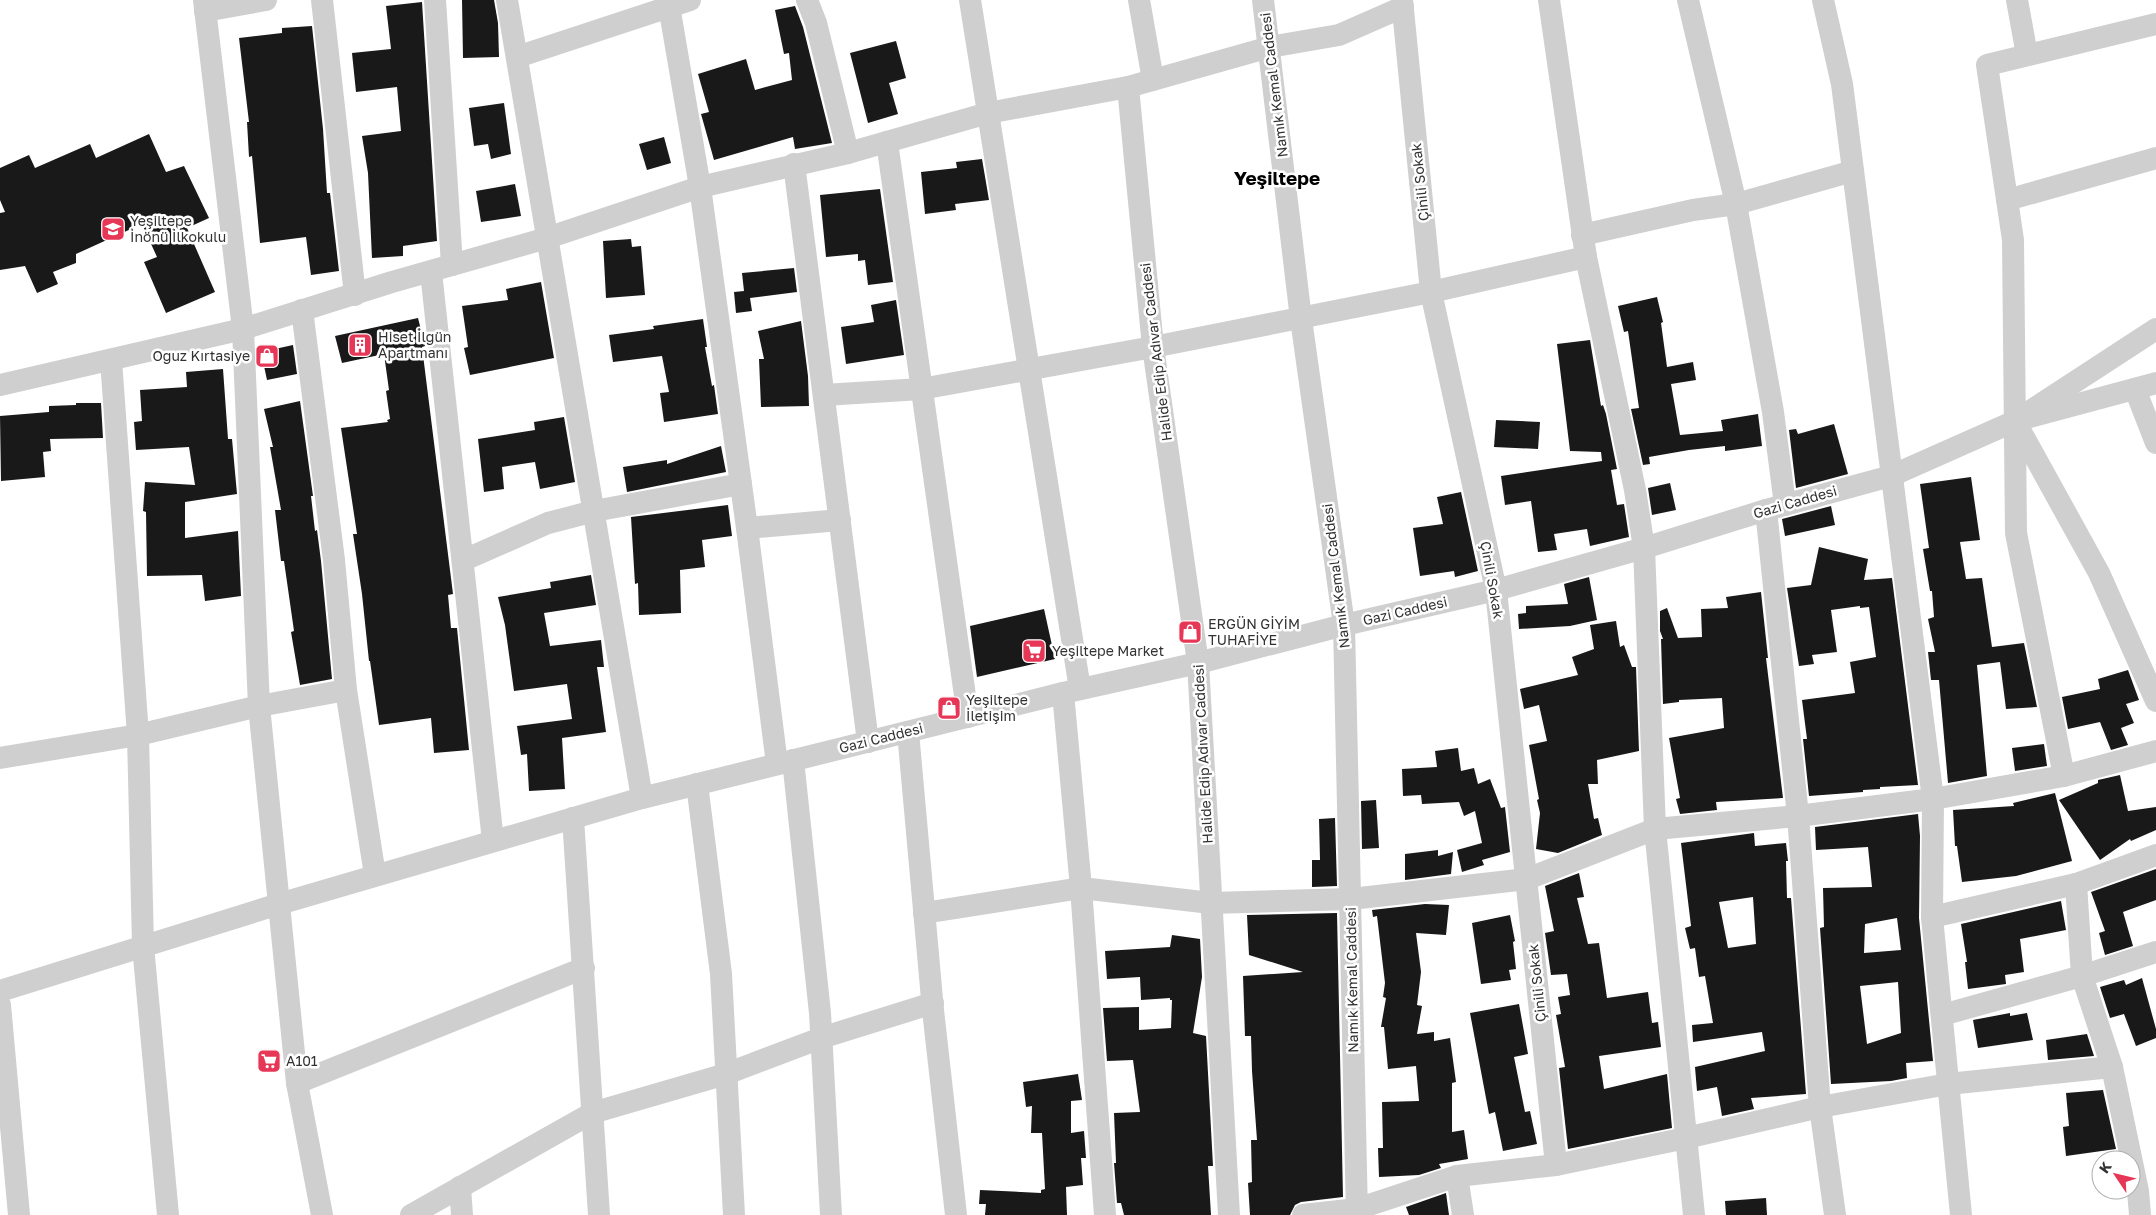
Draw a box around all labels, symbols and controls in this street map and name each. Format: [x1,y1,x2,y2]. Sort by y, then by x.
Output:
street label: Namık Kemal Caddesi [1256,12,1291,158]
street label: Çinili Sokak [1407,142,1432,222]
district label: Yeşiltepe [1234,166,1320,189]
place label: Yeşiltepe İnönü İlkokulu [130,212,226,245]
school or university icon: Yeşiltepe İnönü İlkokulu [100,216,126,242]
street label: Halide Edip Adıvar Caddesi [1136,262,1175,442]
place label: Hiset İlgün Apartmanı [378,328,451,361]
building icon: Hiset İlgün Apartmanı [347,332,373,358]
shop icon: Oğuz Kırtasiye [254,343,280,369]
place label: Oğuz Kırtasiye [152,347,250,364]
street label: Gazi Caddesi [1751,481,1839,522]
street label: Namık Kemal Caddesi [1318,503,1353,649]
street label: Çinili Sokak [1477,540,1508,620]
street label: Gazi Caddesi [1361,593,1449,628]
place label: ERGÜN GİYİM TUHAFİYE [1208,615,1300,648]
shop icon: ERGÜN GİYİM TUHAFİYE [1177,619,1203,645]
supermarket icon: Yeşiltepe Market [1021,638,1047,664]
place label: Yeşiltepe Market [1052,642,1164,659]
street label: Halide Edip Adıvar Caddesi [1189,664,1216,844]
place label: Yeşiltepe İletişim [966,691,1028,724]
shop icon: Yeşiltepe İletişim [936,695,962,721]
street label: Gazi Caddesi [837,719,925,756]
street label: Namık Kemal Caddesi [1342,907,1361,1053]
street label: Çinili Sokak [1524,943,1549,1023]
supermarket icon: A101 [256,1048,282,1074]
place label: A101 [286,1052,318,1069]
north arrow [2091,1150,2141,1200]
text: K [2095,1158,2115,1176]

